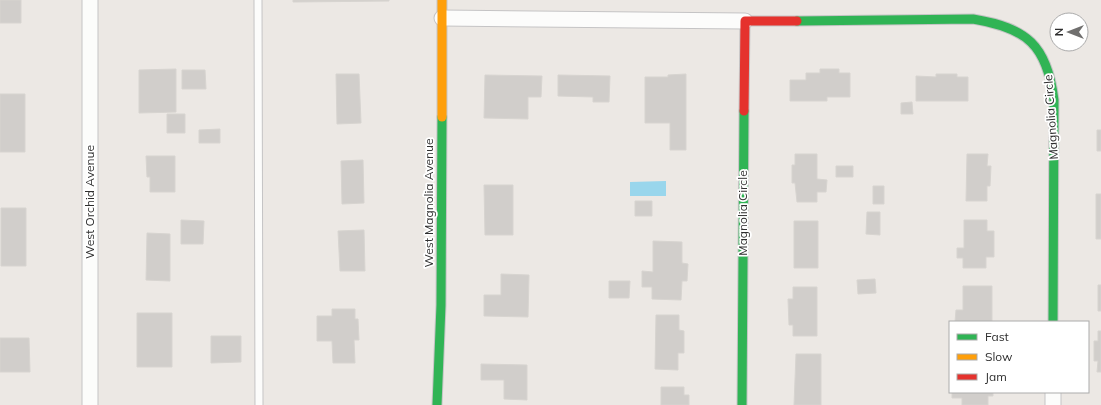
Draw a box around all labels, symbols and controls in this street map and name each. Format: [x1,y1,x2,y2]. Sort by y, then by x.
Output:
north arrow [1049,12,1089,52]
text: N [1052,28,1066,36]
street label: Magnolia Circle [1040,74,1061,160]
street label: West Magnolia Avenue [421,139,436,267]
street label: West Orchid Avenue [82,145,97,259]
street label: Magnolia Circle [735,170,750,256]
legend [949,321,1089,393]
text: Fast [985,329,1009,344]
text: Slow [985,349,1013,364]
text: Jam [985,369,1007,384]

